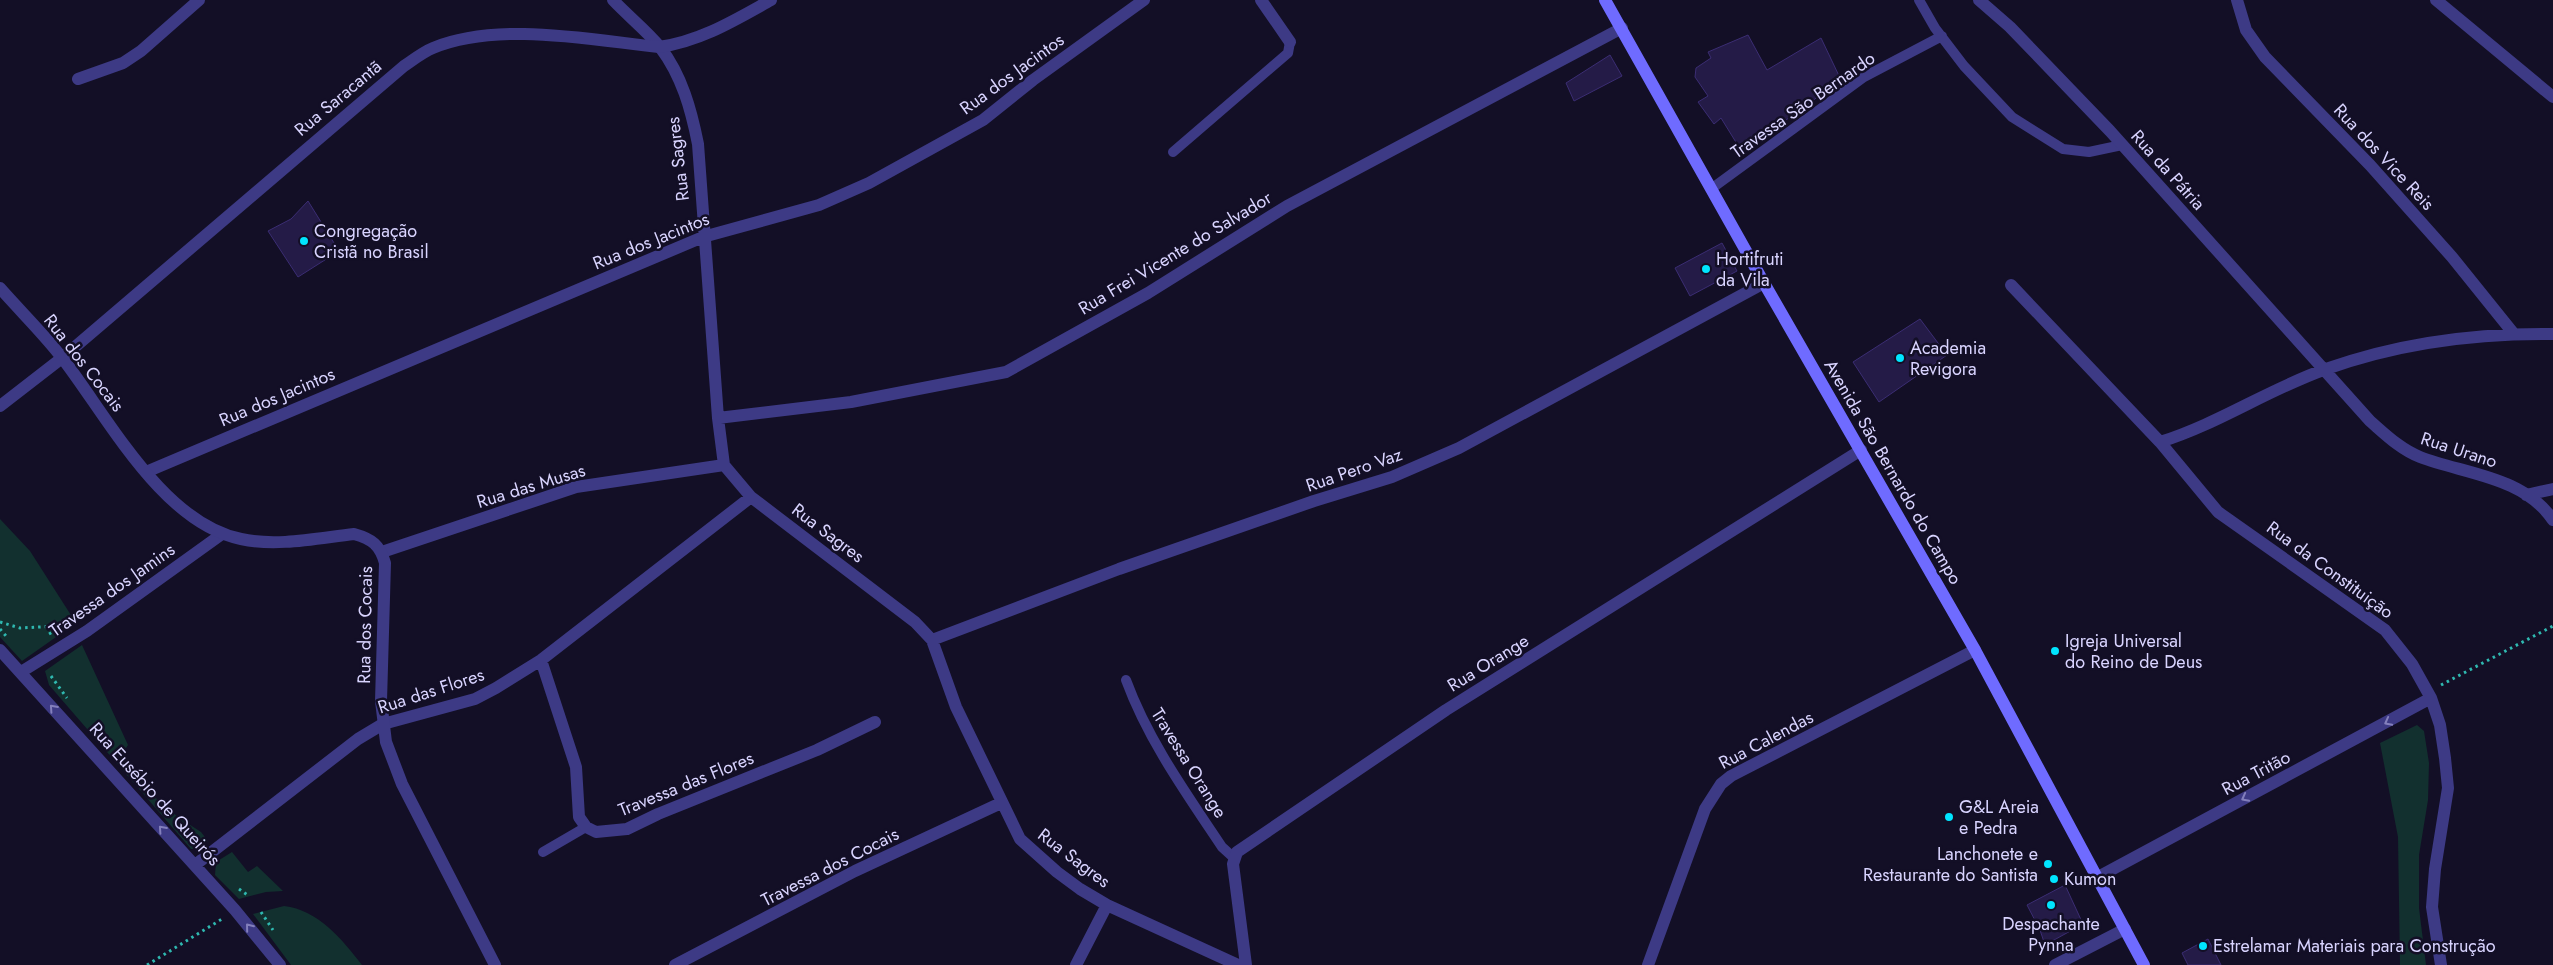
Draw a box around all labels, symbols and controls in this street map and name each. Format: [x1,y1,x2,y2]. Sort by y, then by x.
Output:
street label: Rua dos Jacintos [954,27,1070,121]
street label: Travessa São Bernardo [1726,45,1881,165]
street label: Rua Saracantã [289,54,387,142]
street label: Rua dos Vice Reis [2328,98,2440,216]
street label: Rua Sagres [660,115,696,203]
street label: Rua da Pátria [2125,124,2211,216]
street label: Rua Frei Vicente do Salvador [1073,184,1277,321]
street label: Rua dos Jacintos [589,206,713,276]
place label: Congregação Cristã no Brasil [314,218,429,265]
marker: Congregação Cristã no Brasil [298,235,310,247]
place label: Hortifruti da Vila [1716,246,1784,293]
marker: Hortifruti da Vila [1700,263,1712,275]
street label: Rua dos Cocais [38,309,130,417]
place label: Academia Revigora [1910,335,1986,382]
marker: Academia Revigora [1894,352,1906,364]
street label: Avenida São Bernardo do Campo [1818,355,1968,590]
street label: Rua dos Jacintos [215,361,339,433]
street label: Rua Urano [2417,425,2501,475]
street label: Rua Pero Vaz [1302,441,1406,499]
street label: Rua das Musas [473,457,589,515]
street label: Rua Sagres [786,497,870,569]
street label: Rua da Constituição [2261,515,2399,625]
street label: Travessa dos Jamins [44,537,180,643]
street label: Rua dos Cocais [351,566,379,684]
street label: Rua Orange [1442,628,1534,698]
place label: Igreja Universal do Reino de Deus [2065,628,2202,675]
marker: Igreja Universal do Reino de Deus [2049,645,2061,657]
street label: Rua das Flores [374,662,488,720]
street label: Travessa Orange [1145,703,1233,823]
street label: Rua Calendas [1714,704,1818,776]
one-way arrow [50,705,59,714]
one-way arrow [2384,715,2393,725]
street label: Rua Eusébio de Queirós [83,716,227,872]
street label: Rua Tritão [2217,744,2295,802]
street label: Travessa das Flores [614,745,758,823]
one-way arrow [2241,792,2250,802]
place label: G&L Areia e Pedra [1959,794,2039,841]
marker: G&L Areia e Pedra [1943,811,1955,823]
street label: Travessa dos Cocais [757,821,903,913]
street label: Rua Sagres [1032,822,1116,894]
one-way arrow [159,825,168,834]
place label: Lanchonete e Restaurante do Santista [1863,841,2038,888]
marker: Lanchonete e Restaurante do Santista [2042,858,2054,870]
place label: Kumon [2064,866,2116,892]
marker: Kumon [2048,873,2060,885]
marker: Despachante Pynna [2045,899,2057,911]
place label: Despachante Pynna [2002,911,2100,958]
one-way arrow [247,924,255,933]
place label: Estrelamar Materiais para Construção [2213,933,2496,959]
marker: Estrelamar Materiais para Construção [2197,940,2209,952]

